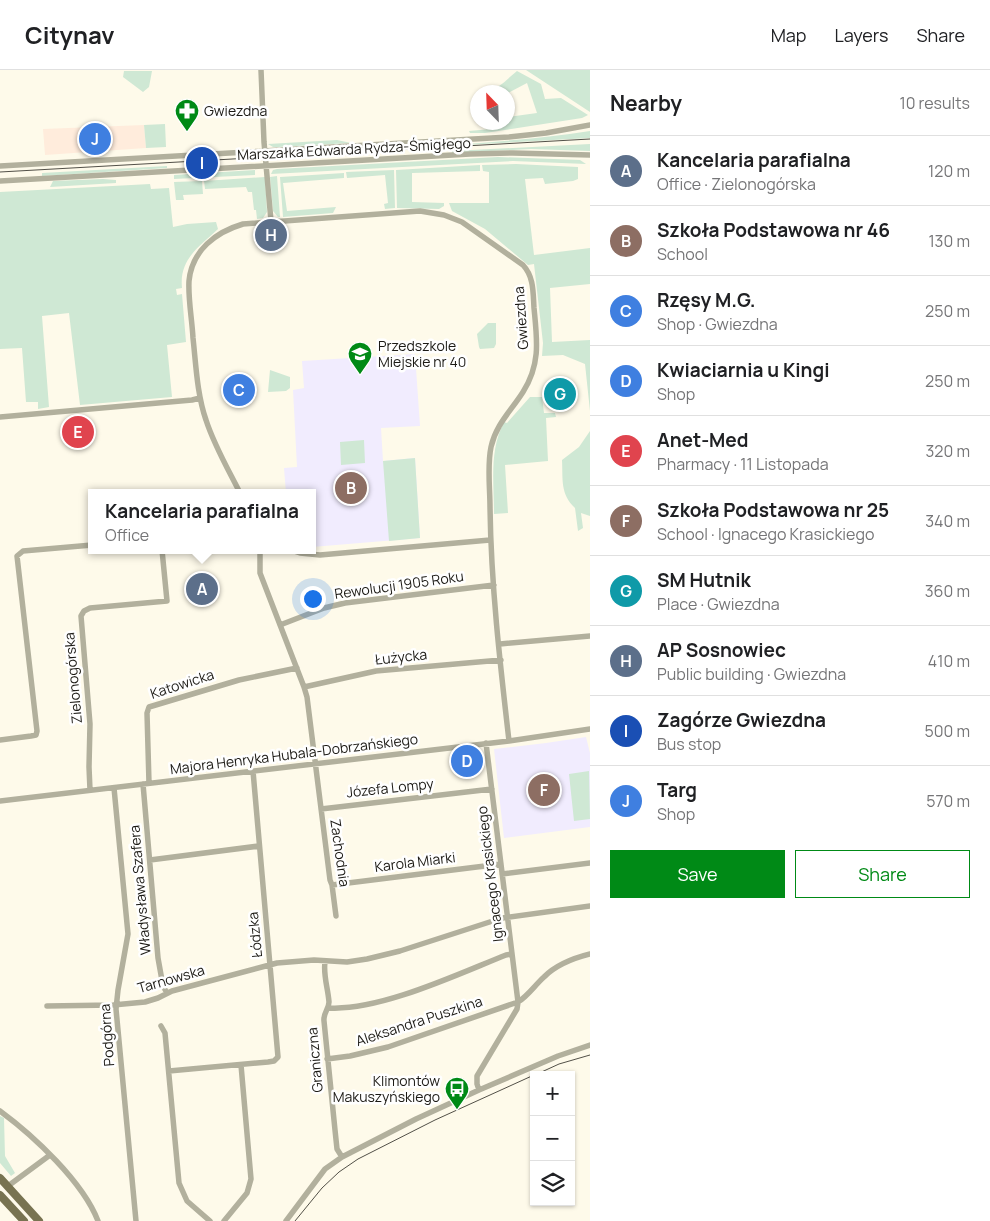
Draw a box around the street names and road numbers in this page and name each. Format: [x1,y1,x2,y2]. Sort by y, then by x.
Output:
street label: Marszałka Edwarda Rydza-Śmigłego [237,133,471,164]
street label: Gwiezdna [509,286,532,350]
street label: Rewolucji 1905 Roku [333,566,465,603]
street label: Zielonogórska [59,632,86,724]
street label: Łużycka [374,644,428,669]
street label: Katowicka [148,664,216,703]
street label: Majora Henryka Hubala-Dobrzańskiego [169,729,419,778]
street label: Józefa Lompy [345,773,435,802]
street label: Ignacego Krasickiego [472,805,507,943]
street label: Zachodnia [326,818,355,888]
street label: Władysława Szafera [124,824,155,956]
street label: Karola Miarki [373,847,456,876]
street label: Łódzka [243,911,266,959]
street label: Tarnowska [135,960,207,997]
street label: Aleksandra Puszkina [353,991,485,1050]
street label: Podgórna [95,1003,118,1067]
street label: Graniczna [302,1027,327,1093]

